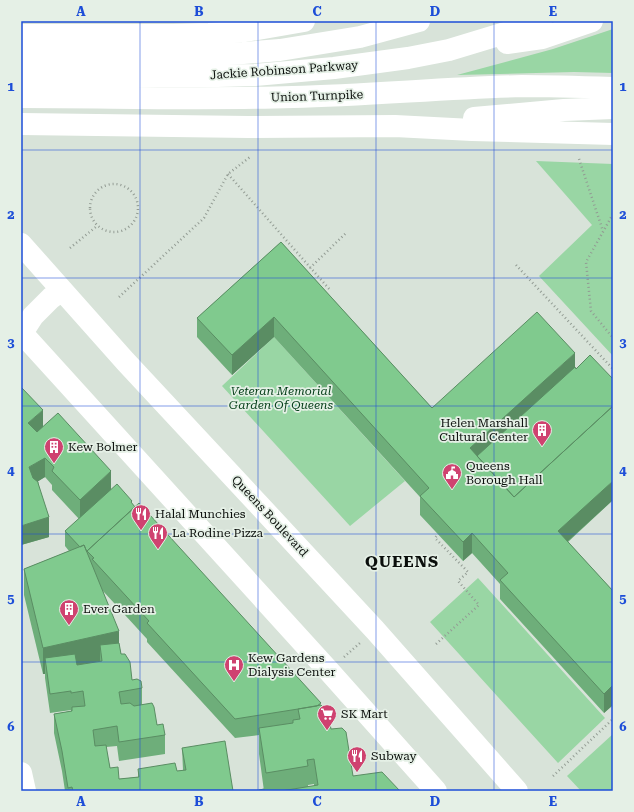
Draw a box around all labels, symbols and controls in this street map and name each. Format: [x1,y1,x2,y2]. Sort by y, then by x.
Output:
text: A [76,4,86,19]
text: B [194,4,204,19]
text: C [312,4,322,19]
text: D [430,4,440,19]
text: E [549,4,557,19]
street label: Jackie Robinson Parkway [209,58,360,82]
text: 1 [7,79,15,94]
text: 1 [619,79,627,94]
street label: Union Turnpike [270,87,364,105]
text: 2 [7,207,15,222]
text: 2 [619,207,627,222]
text: 3 [7,335,15,350]
text: 3 [619,335,627,350]
park label: Veteran Memorial Garden Of Queens [229,384,334,412]
place label: Helen Marshall Cultural Center [439,416,528,444]
building icon: Helen Marshall Cultural Center [531,419,553,447]
building icon: Kew Bolmer [43,436,65,464]
place label: Kew Bolmer [68,440,138,454]
place label: Queens Borough Hall [466,459,543,487]
public building icon: Queens Borough Hall [441,462,463,490]
text: 4 [7,463,15,478]
text: 4 [619,463,627,478]
street label: Queens Boulevard [229,473,311,560]
restaurant icon: Halal Munchies [130,503,152,531]
place label: Halal Munchies [155,507,246,521]
restaurant icon: La Rodine Pizza [147,522,169,550]
place label: La Rodine Pizza [172,526,263,540]
district label: QUEENS [365,552,439,571]
text: 5 [7,591,15,606]
text: 5 [619,591,627,606]
building icon: Ever Garden [58,598,80,626]
place label: Ever Garden [83,602,155,616]
place label: Kew Gardens Dialysis Center [248,651,336,679]
hospital icon: Kew Gardens Dialysis Center [223,654,245,682]
supermarket icon: SK Mart [316,703,338,731]
place label: SK Mart [341,707,388,721]
text: 6 [7,719,15,734]
text: 6 [619,719,627,734]
restaurant icon: Subway [346,745,368,773]
place label: Subway [371,749,417,763]
text: A [76,794,86,809]
text: B [194,794,204,809]
text: C [312,794,322,809]
text: D [430,794,440,809]
text: E [549,794,557,809]

